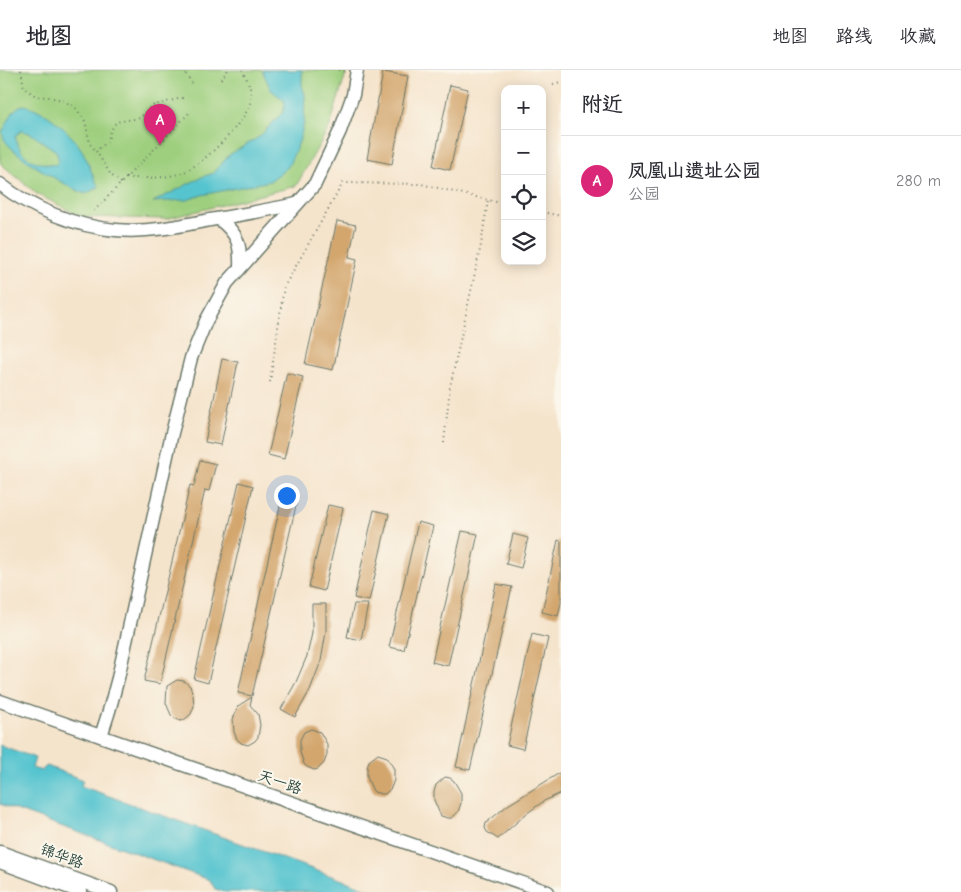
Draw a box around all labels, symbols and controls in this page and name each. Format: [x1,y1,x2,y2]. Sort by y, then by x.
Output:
text: 地图 [25,22,73,50]
text: 地图 [772,26,808,47]
text: 路线 [836,26,872,47]
text: 收藏 [900,26,936,47]
map controls [501,85,546,265]
button: + [501,85,546,130]
text: 附近 [581,92,623,116]
pin: A [144,104,176,145]
button: − [501,130,546,175]
text: 凤凰山遗址公园 [628,160,761,182]
text: A [593,172,601,190]
text: 280 m [896,172,941,190]
button: locate [501,175,546,220]
text: 公园 [628,185,660,203]
button: layers [501,220,546,265]
your location [274,483,300,509]
street label: 天一路 [256,766,304,798]
street label: 锦华路 [38,840,86,872]

